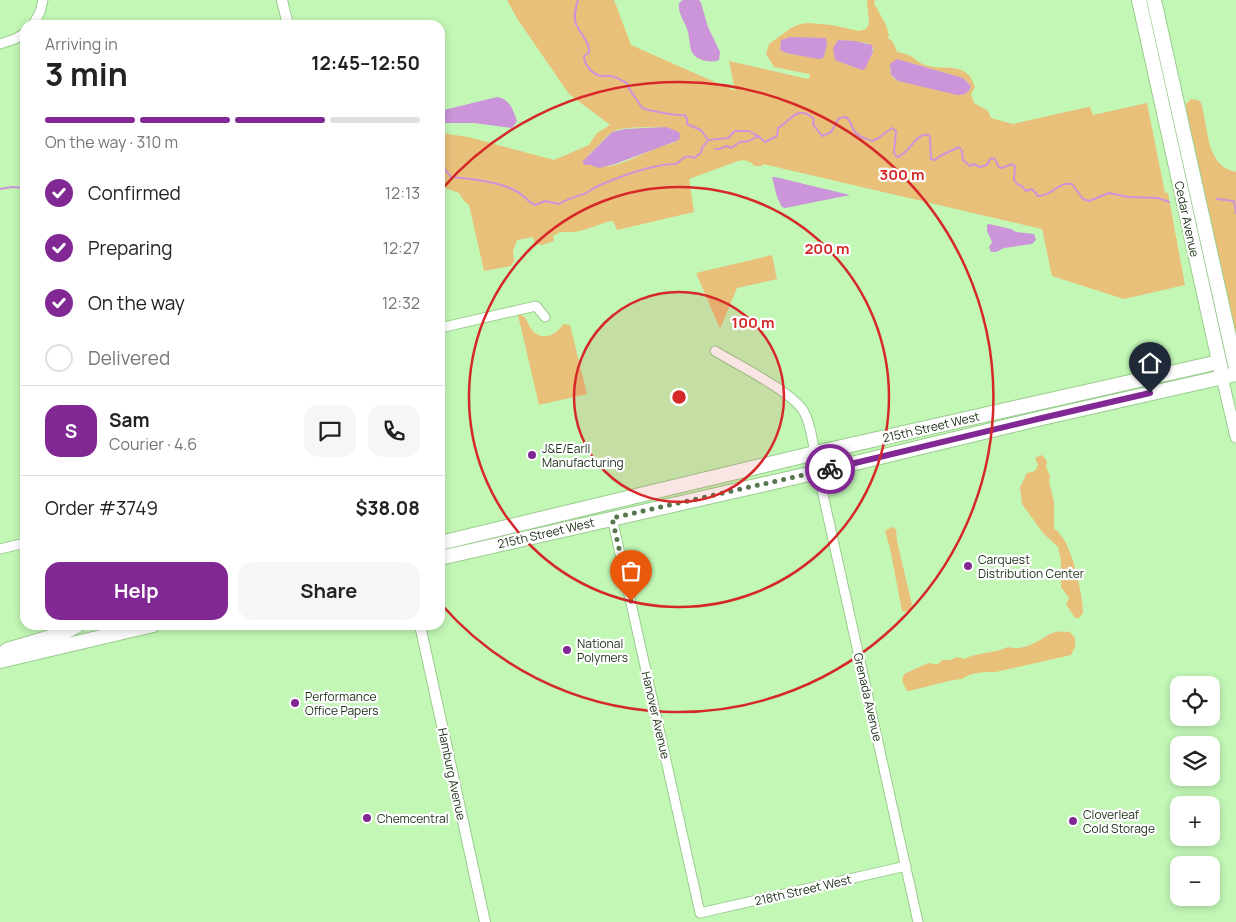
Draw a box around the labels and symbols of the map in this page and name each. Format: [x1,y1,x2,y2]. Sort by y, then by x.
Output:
text: 300 m [880,164,924,185]
street label: Cedar Avenue [1171,179,1203,259]
text: 200 m [804,238,850,259]
text: 100 m [732,312,774,333]
pin [1129,342,1171,393]
centre of rings [670,388,688,406]
street label: 215th Street West [881,408,981,446]
place label: J&E/Earll Manufacturing [542,440,624,471]
courier [805,444,855,494]
marker: J&E/Earll Manufacturing [526,449,538,461]
street label: 215th Street West [496,514,596,552]
pin [610,550,652,601]
place label: Carquest Distribution Center [978,551,1085,582]
marker: Carquest Distribution Center [962,560,974,572]
place label: National Polymers [577,635,628,666]
marker: National Polymers [561,644,573,656]
street label: Grenada Avenue [850,651,886,743]
street label: Hanover Avenue [638,669,674,761]
place label: Performance Office Papers [305,688,379,719]
marker: Performance Office Papers [289,697,301,709]
street label: Hamburg Avenue [434,726,470,822]
place label: Cloverleaf Cold Storage [1083,806,1155,837]
place label: Chemcentral [377,810,448,827]
marker: Chemcentral [361,812,373,824]
marker: Cloverleaf Cold Storage [1067,815,1079,827]
street label: 218th Street West [753,871,853,909]

